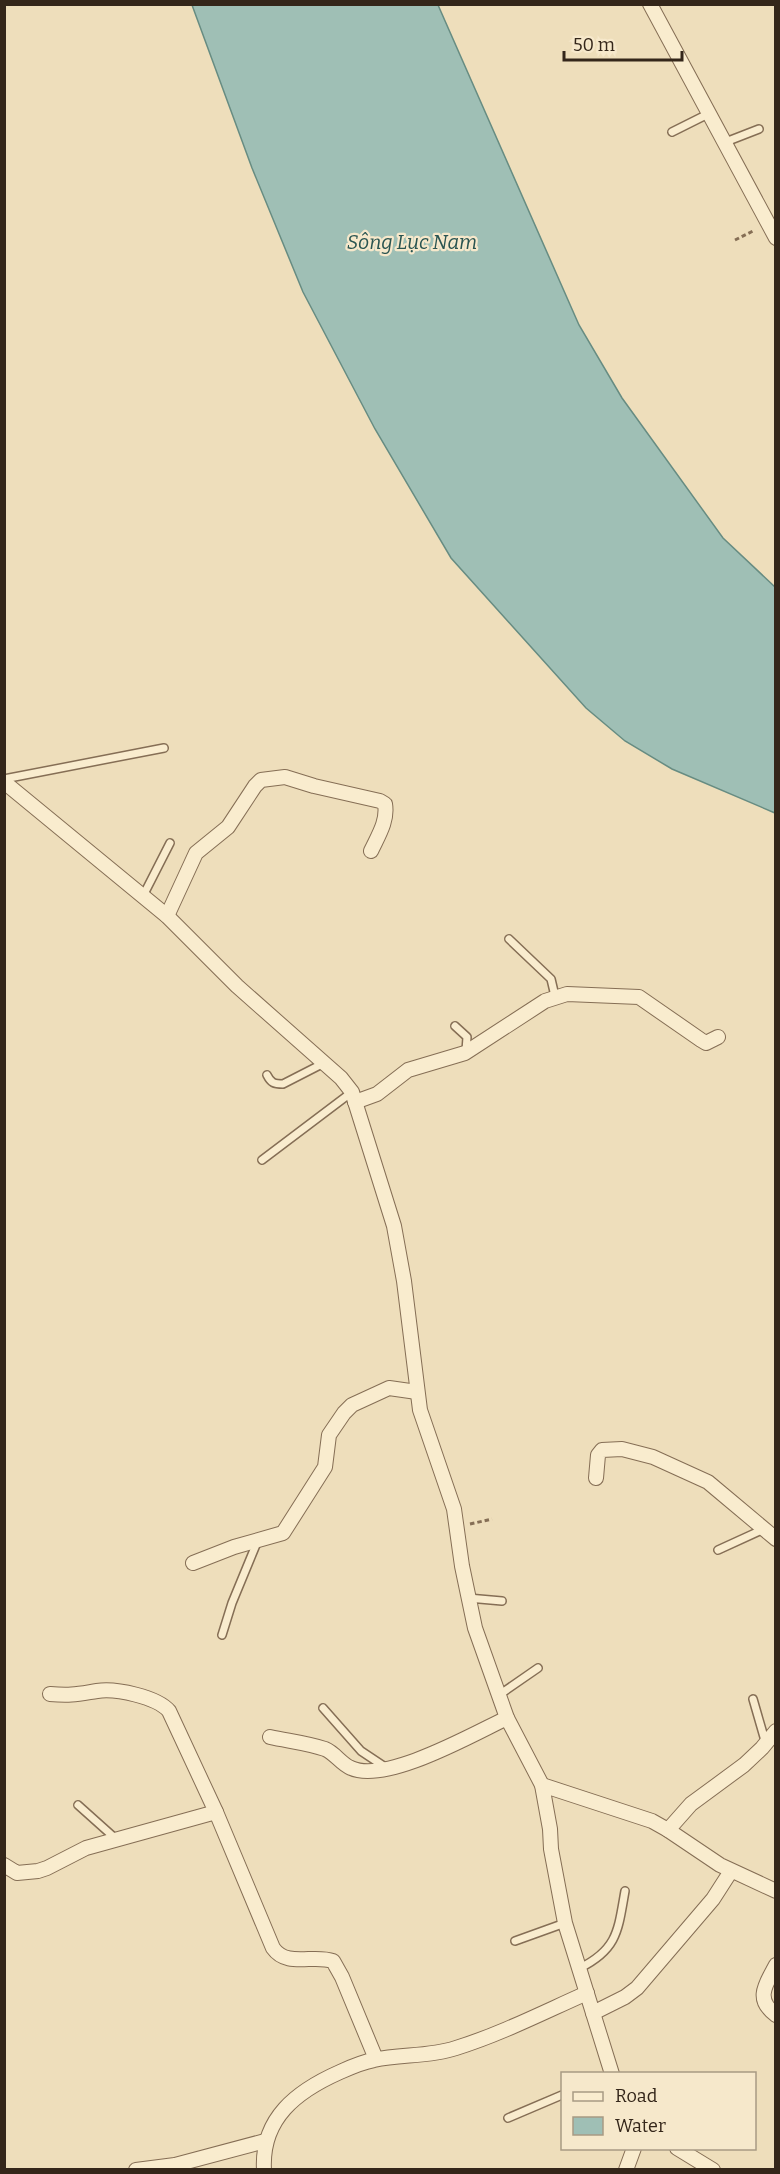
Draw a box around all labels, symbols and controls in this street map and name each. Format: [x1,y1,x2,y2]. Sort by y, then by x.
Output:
scale bar [564,24,682,62]
text: 50 m [573,34,615,56]
water label: Sông Lục Nam [347,230,477,254]
legend [561,2072,756,2150]
text: Road [615,2085,658,2107]
text: Water [615,2115,666,2137]

